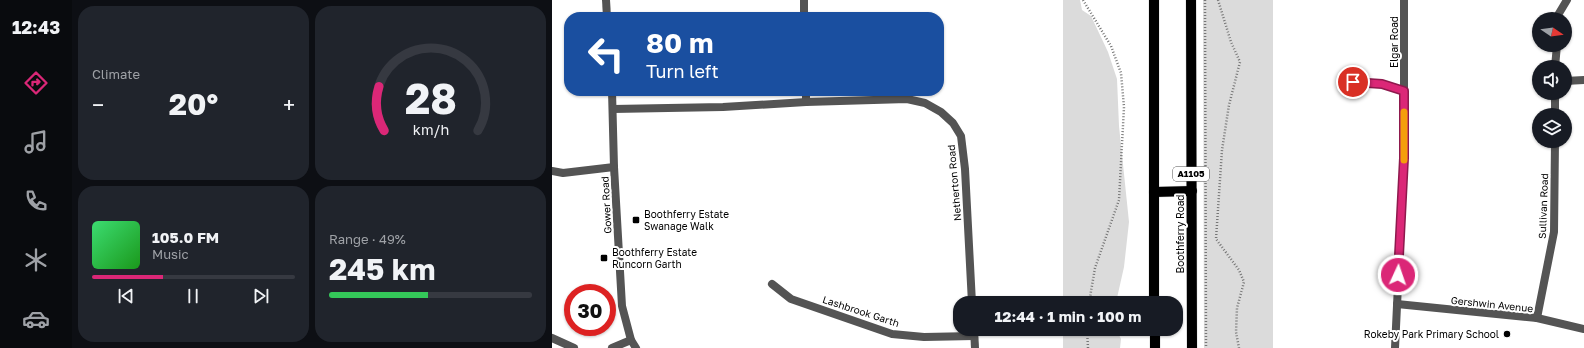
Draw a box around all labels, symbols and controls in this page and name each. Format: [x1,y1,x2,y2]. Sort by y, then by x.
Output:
north arrow [1532,12,1572,52]
map controls [1532,12,1572,148]
text: 12:43 [12,16,60,38]
street label: Elgar Road [1388,16,1400,68]
text: 80 m [646,26,714,59]
icon: left [580,28,632,80]
text: Turn left [646,60,719,82]
button: sound [1532,60,1572,100]
pin [1336,65,1370,99]
text: Climate [92,66,140,82]
icon: directions [22,69,50,97]
icon: arrive [1342,71,1364,93]
text: 28 [405,73,457,123]
text: 20° [169,86,218,122]
text: − [92,91,104,118]
text: + [283,91,295,118]
button: layers [1532,108,1572,148]
text: km/h [412,121,449,138]
icon: music [22,128,50,156]
street label: Netherton Road [945,144,963,222]
road number: A1105 [1173,167,1209,181]
street label: Sullivan Road [1536,173,1550,239]
street label: Gower Road [598,176,614,234]
icon: phone [22,187,50,215]
street label: Boothferry Road [1174,195,1186,273]
place label: Boothferry Estate Swanage Walk [644,208,729,232]
marker: Boothferry Estate Swanage Walk [631,215,641,225]
text: 105.0 FM [152,228,219,246]
text: Range · 49% [329,231,406,247]
icon: climate [22,246,50,274]
text: Music [152,246,189,262]
place label: Boothferry Estate Runcorn Garth [612,246,697,270]
text: 245 km [329,251,436,287]
marker: Boothferry Estate Runcorn Garth [599,253,609,263]
position arrow [1377,254,1419,296]
speed limit sign: 30 [564,284,616,336]
icon: previous [115,285,137,307]
icon: pause [182,285,204,307]
icon: next [250,285,272,307]
street label: Lashbrook Garth [821,293,901,329]
street label: Gershwin Avenue [1450,294,1534,314]
icon: car [22,305,50,333]
text: 12:44 · 1 min · 100 m [995,307,1141,325]
place label: Rokeby Park Primary School [1364,328,1499,340]
marker: Rokeby Park Primary School [1502,329,1512,339]

